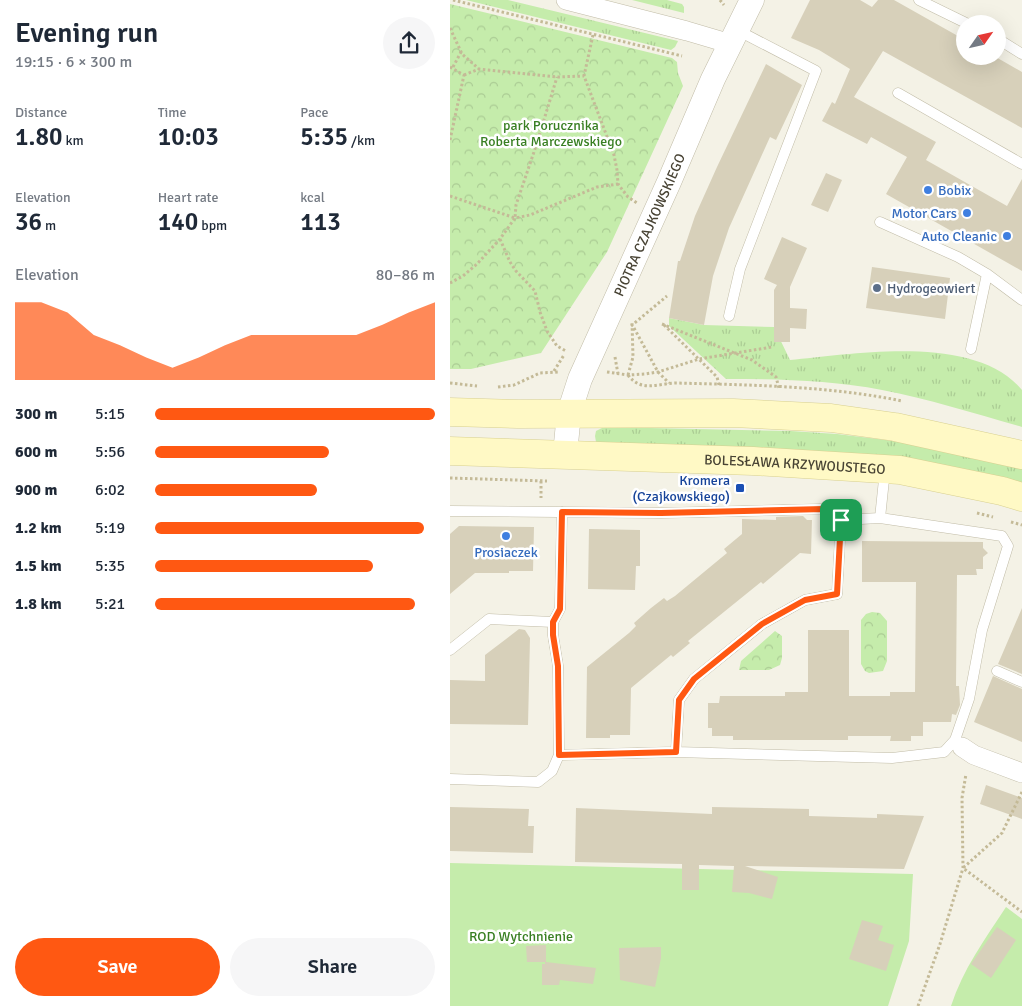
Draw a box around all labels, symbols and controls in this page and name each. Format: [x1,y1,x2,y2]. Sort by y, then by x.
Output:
north arrow [956,15,1006,65]
map controls [956,15,1006,65]
text: Evening run [15,16,158,50]
button: share [383,17,435,69]
text: 19:15 · 6 × 300 m [15,52,132,72]
text: Distance [15,104,67,121]
text: Time [158,104,187,121]
text: Pace [300,104,329,121]
park label: park Porucznika Roberta Marczewskiego [480,117,622,150]
text: 1.80 [15,121,62,152]
text: 10:03 [158,121,219,152]
text: 5:35 [300,121,348,152]
text: km [62,132,84,149]
text: /km [348,132,375,149]
street label: PIOTRA CZAJKOWSKIEGO [610,151,689,299]
place label: Bobix [938,182,972,199]
marker: Bobix [922,184,934,196]
text: Elevation [15,189,71,206]
text: Heart rate [158,189,218,206]
text: kcal [300,189,325,206]
place label: Motor Cars [892,205,957,222]
text: 36 [15,206,42,237]
text: 140 [158,206,198,237]
text: 113 [300,206,341,237]
marker: Motor Cars [961,207,973,219]
text: m [42,217,56,234]
text: bpm [198,217,227,234]
place label: Auto Cleanic [921,228,997,245]
marker: Auto Cleanic [1001,230,1013,242]
text: Elevation [15,265,79,285]
text: 80–86 m [376,265,435,285]
place label: Hydrogeowiert [887,280,976,297]
marker: Hydrogeowiert [871,282,883,294]
text: 300 m [15,404,57,424]
text: 5:15 [95,404,125,424]
text: 600 m [15,442,57,462]
text: 5:56 [95,442,125,462]
street label: BOLESŁAWA KRZYWOUSTEGO [704,451,886,478]
place label: Kromera (Czajkowskiego) [632,472,730,505]
text: 900 m [15,480,57,500]
text: 6:02 [95,480,125,500]
marker: Kromera (Czajkowskiego) [734,482,746,494]
pin [820,499,862,541]
icon: arrive [827,506,855,534]
text: 1.2 km [15,518,62,538]
text: 5:19 [95,518,125,538]
marker: Prosiaczek [500,530,512,542]
place label: Prosiaczek [474,544,538,561]
text: 1.5 km [15,556,62,576]
text: 5:35 [95,556,125,576]
text: 1.8 km [15,594,62,614]
text: 5:21 [95,594,125,614]
park label: ROD Wytchnienie [469,928,573,945]
button: Save [15,938,220,996]
button: Share [230,938,435,996]

